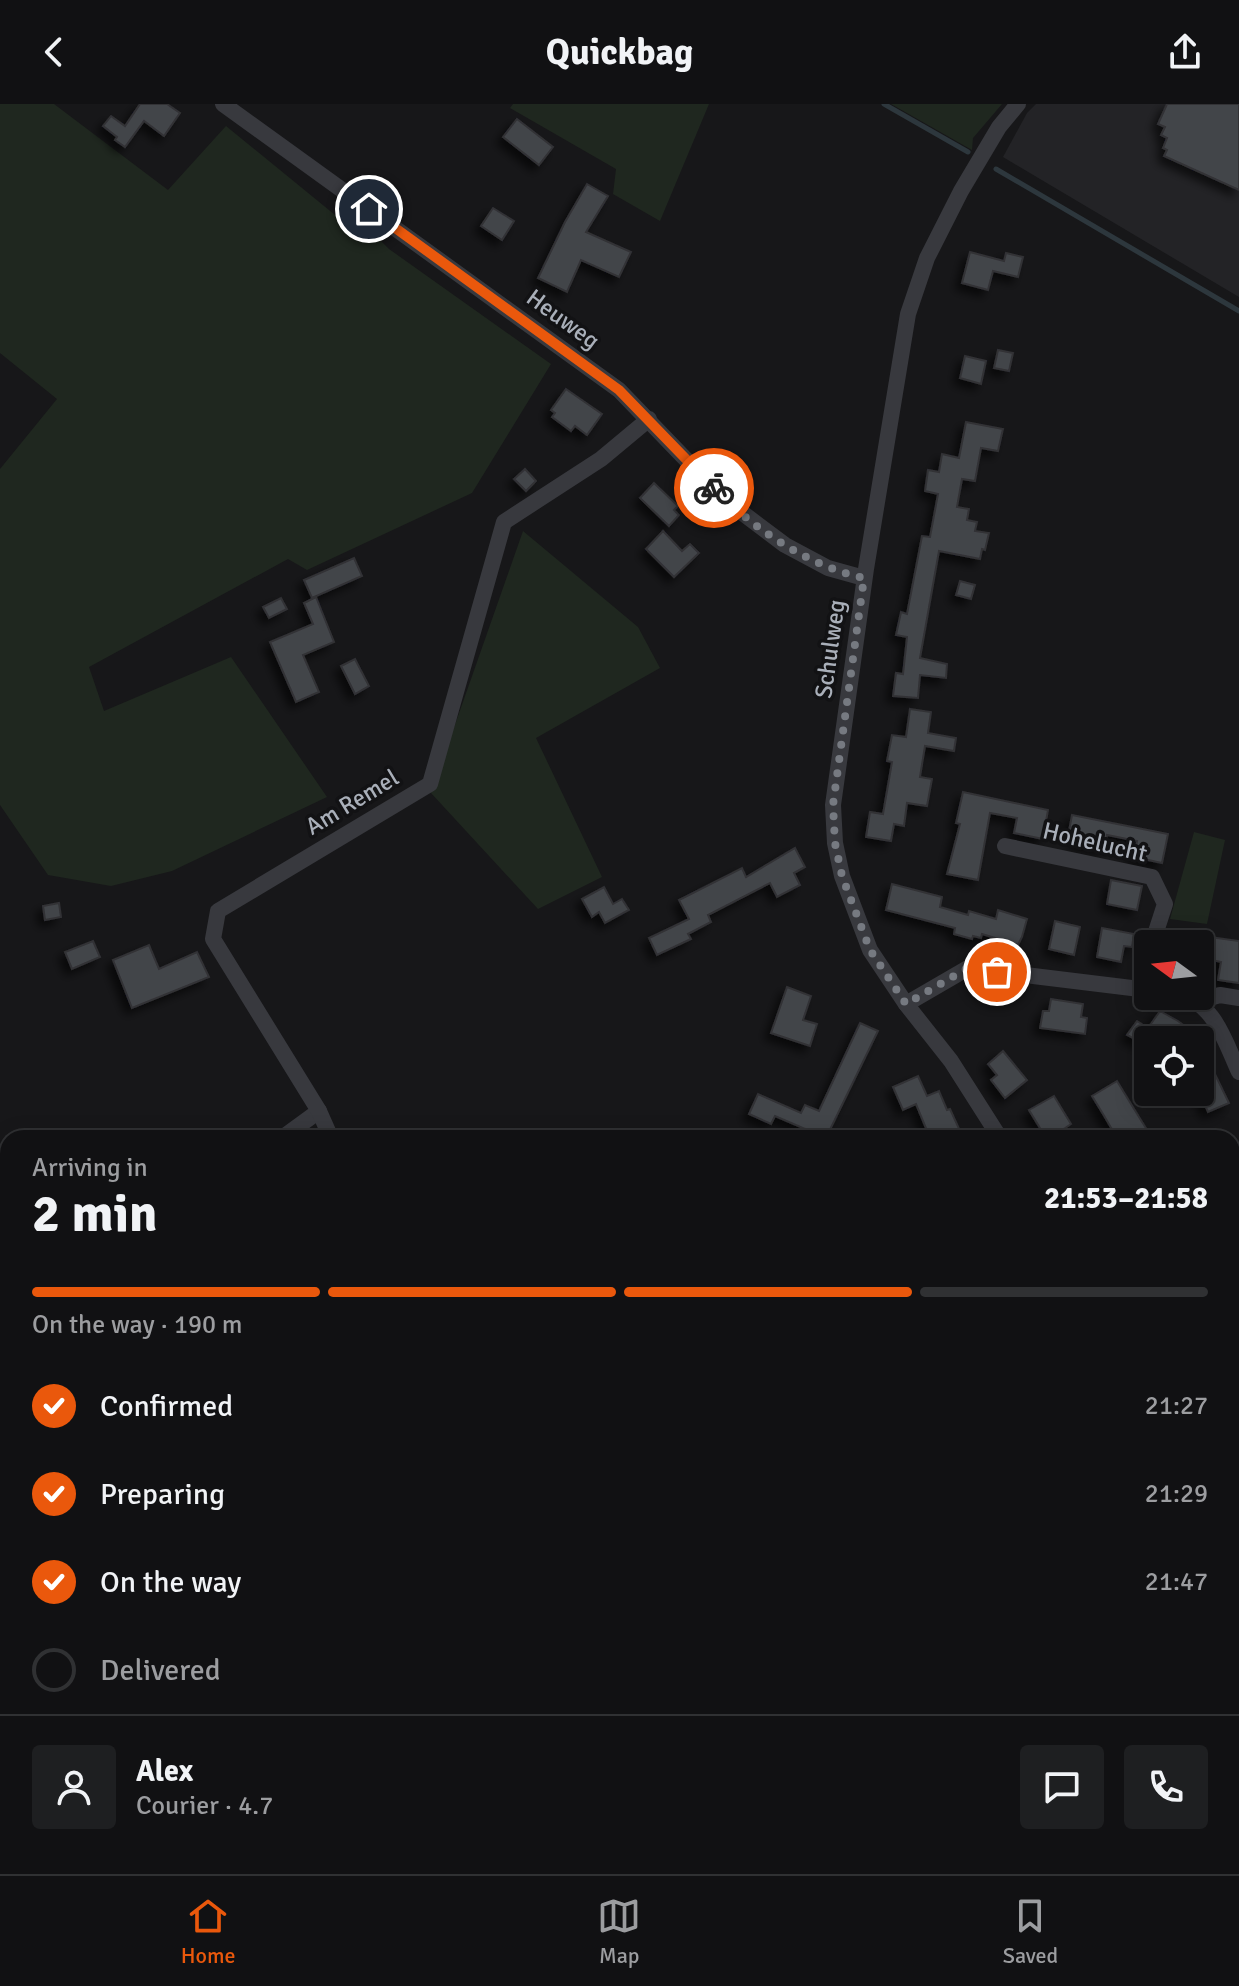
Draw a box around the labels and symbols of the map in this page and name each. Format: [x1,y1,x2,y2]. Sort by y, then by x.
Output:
pin [335,175,403,243]
street label: Heuweg [521,282,605,356]
courier [674,448,754,528]
street label: Schulweg [808,598,852,700]
street label: Am Remel [300,763,404,841]
street label: Hohelucht [1040,815,1150,869]
north arrow [1134,930,1214,1010]
pin [963,938,1031,1006]

